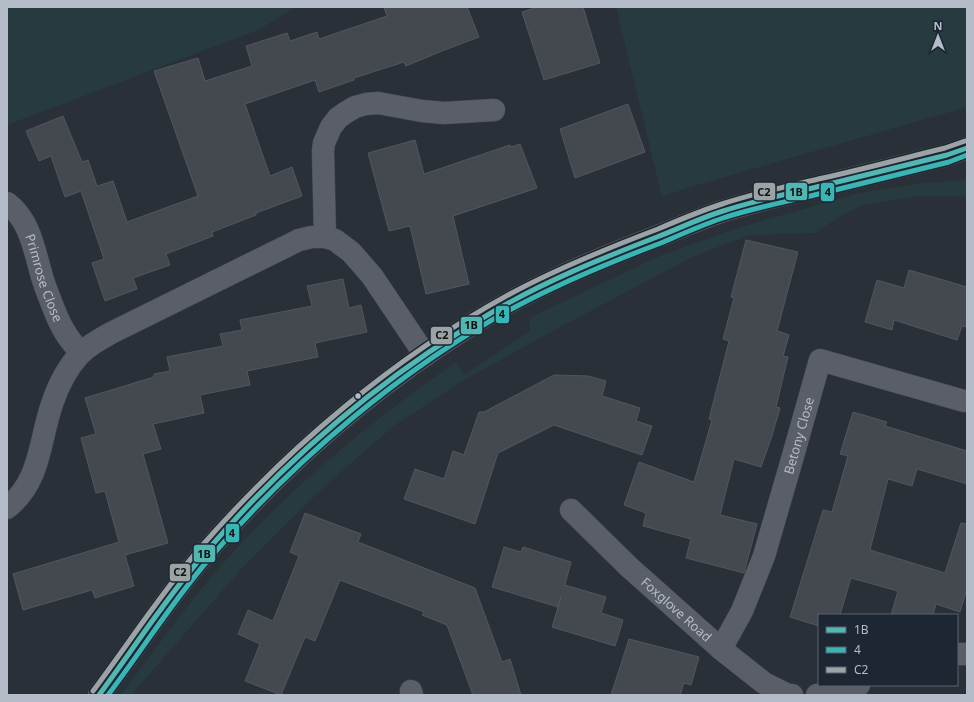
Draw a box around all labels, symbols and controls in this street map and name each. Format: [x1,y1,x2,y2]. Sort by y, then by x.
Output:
north arrow [918,16,958,56]
text: N [934,18,942,33]
line badge: C2 [753,182,776,201]
line badge: 1B [785,182,808,201]
line badge: 4 [820,182,835,202]
text: C2 [757,184,771,199]
text: 1B [789,184,803,199]
text: 4 [825,184,832,199]
street label: Primrose Close [21,231,67,325]
line badge: 4 [495,305,510,324]
text: 4 [499,306,506,321]
line badge: 1B [460,316,483,335]
text: 1B [464,317,478,332]
line badge: C2 [430,326,453,345]
text: C2 [435,327,449,342]
unlabelled marker [353,391,363,401]
street label: Betony Close [779,395,818,476]
line badge: 4 [225,523,240,543]
text: 4 [229,525,236,540]
line badge: 1B [193,544,216,563]
text: 1B [197,546,211,561]
line badge: C2 [169,563,191,582]
text: C2 [173,564,187,579]
street label: Foxglove Road [637,573,716,646]
legend [818,614,958,686]
text: 1B [854,621,869,638]
text: 4 [854,641,861,658]
text: C2 [854,661,869,678]

